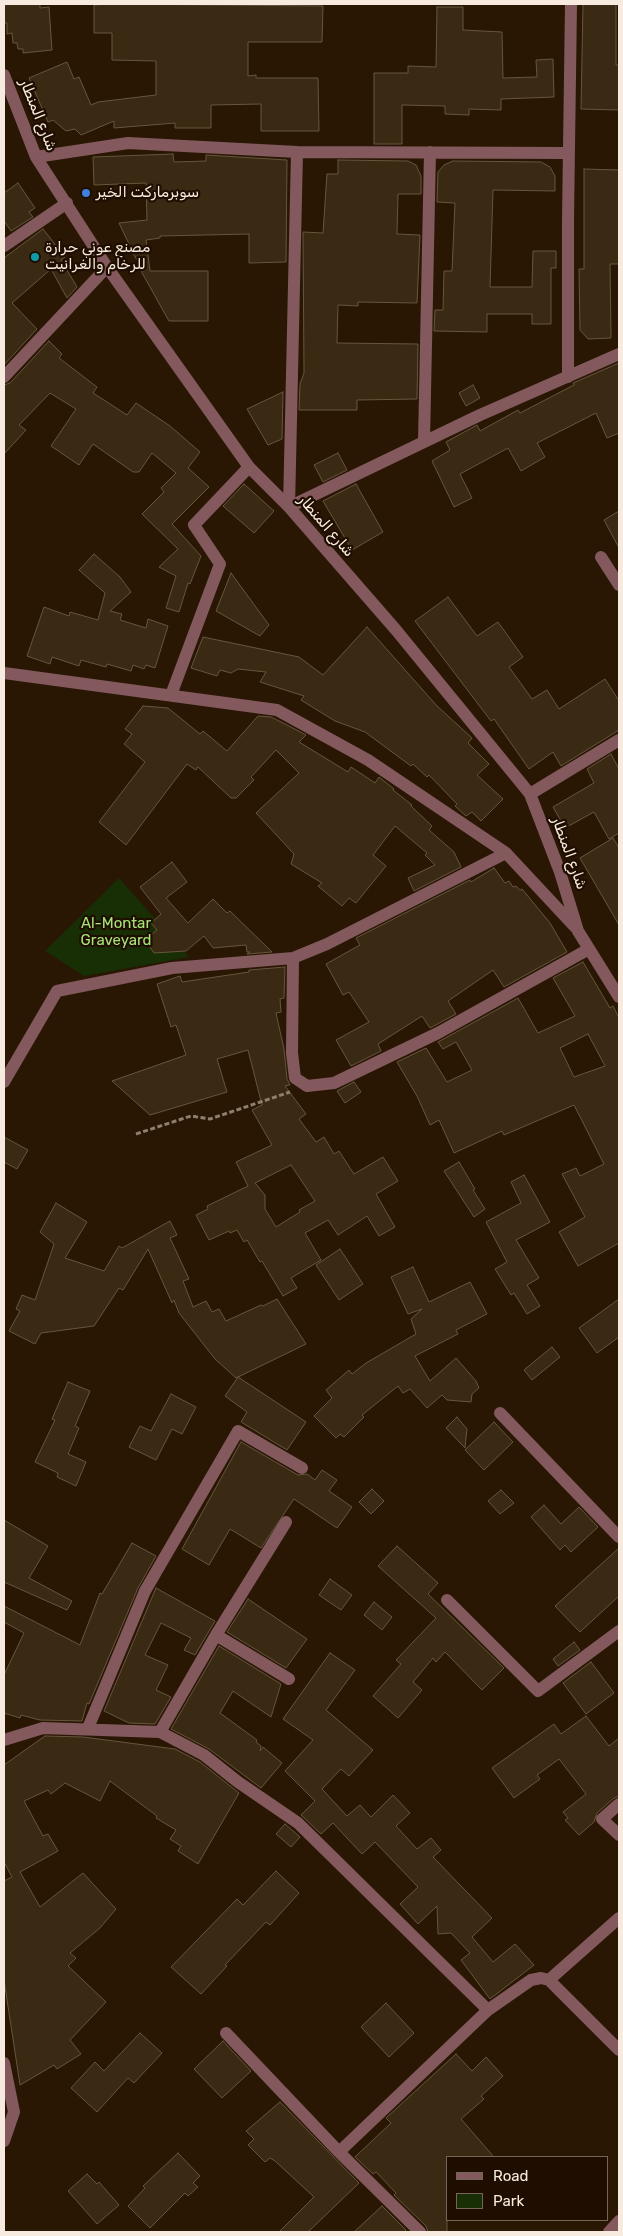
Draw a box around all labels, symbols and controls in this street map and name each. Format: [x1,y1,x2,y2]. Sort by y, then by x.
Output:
street label: شارع المنطار [15,76,61,154]
place label: سوبرماركت الخير [96,184,199,202]
marker: سوبرماركت الخير [80,187,92,199]
place label: مصنع عوني حرارة للرخام والغرانيت [45,239,150,274]
marker: مصنع عوني حرارة للرخام والغرانيت [29,251,41,263]
street label: شارع المنطار [294,491,358,561]
street label: شارع المنطار [548,814,590,892]
park label: Al-Montar Graveyard [81,915,151,950]
legend [446,2156,608,2221]
text: Road [493,2167,529,2185]
text: Park [493,2192,524,2210]

